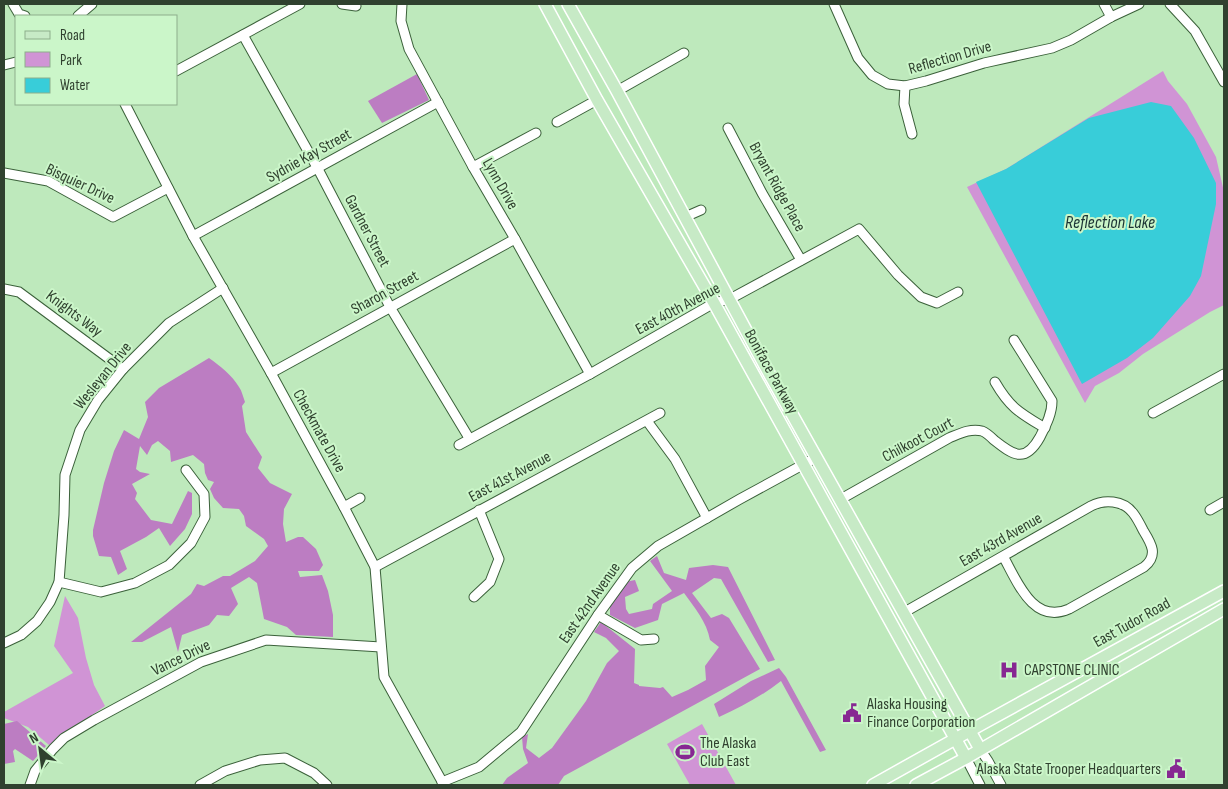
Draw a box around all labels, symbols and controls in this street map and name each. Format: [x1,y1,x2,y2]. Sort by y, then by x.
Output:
legend [15,15,178,105]
text: Road [60,26,85,45]
street label: Reflection Drive [906,37,994,79]
text: Park [60,51,82,70]
text: Water [60,76,91,95]
street label: Sydnie Kay Street [263,125,355,187]
street label: Bryant Ridge Place [745,139,809,235]
street label: Lynn Drive [478,155,522,213]
street label: Bisquier Drive [43,160,117,208]
street label: Gardner Street [340,192,394,271]
water label: Reflection Lake [1065,212,1155,233]
street label: Sharon Street [348,267,422,319]
street label: East 40th Avenue [633,279,723,339]
street label: Knights Way [42,287,106,341]
street label: Boniface Parkway [740,326,802,418]
street label: Wesleyan Drive [70,339,136,413]
street label: Checkmate Drive [288,386,350,476]
street label: Chilkoot Court [879,413,957,467]
street label: East 41st Avenue [466,447,554,507]
street label: East 43rd Avenue [956,509,1046,571]
street label: East 42nd Avenue [555,559,625,647]
street label: East Tudor Road [1090,594,1174,652]
street label: Vance Drive [149,636,213,680]
hospital icon: CAPSTONE CLINIC [998,659,1020,681]
place label: CAPSTONE CLINIC [1024,661,1120,680]
place label: Alaska Housing Finance Corporation [866,695,975,732]
public building icon: Alaska Housing Finance Corporation [841,702,863,724]
north arrow [15,724,65,774]
text: N [27,729,41,747]
place label: The Alaska Club East [700,734,756,771]
sports icon: The Alaska Club East [674,741,696,763]
public building icon: Alaska State Trooper Headquarters [1165,758,1187,780]
place label: Alaska State Trooper Headquarters [976,760,1161,779]

